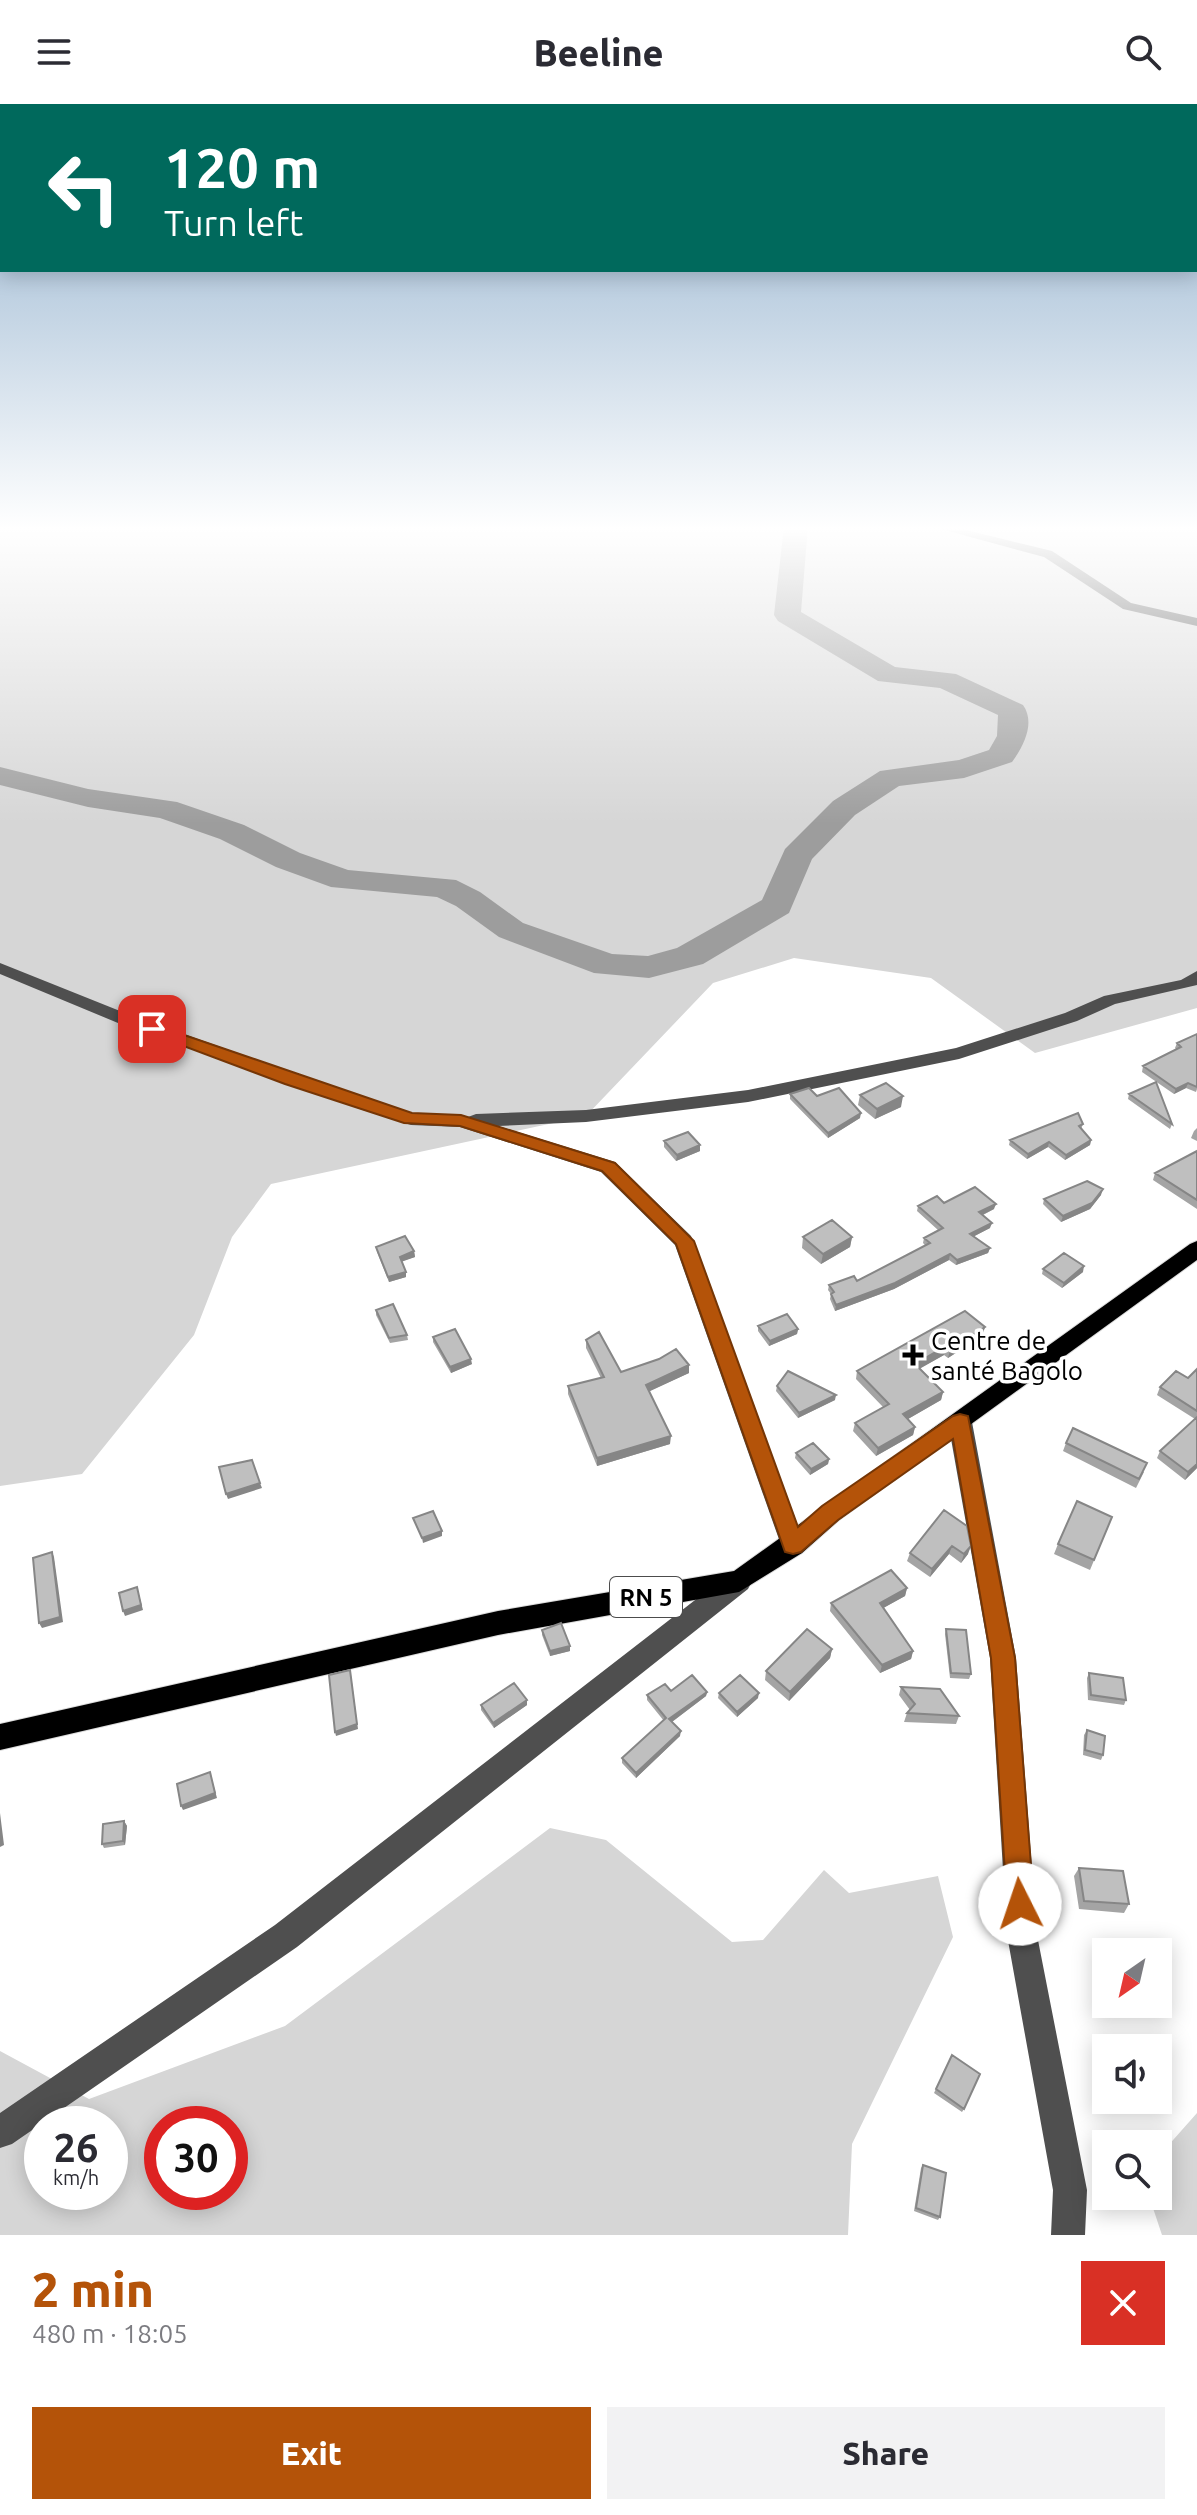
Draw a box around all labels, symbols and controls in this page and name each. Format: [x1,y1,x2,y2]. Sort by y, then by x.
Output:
icon: menu [32,30,76,74]
icon: search [1121,30,1165,74]
text: Beeline [533,32,664,73]
icon: left [32,136,136,240]
text: 120 m [164,136,320,199]
text: Turn left [164,202,303,243]
pin [118,995,186,1063]
icon: arrive [130,1007,174,1051]
place label: Centre de santé Bagolo [931,1326,1083,1385]
marker: Centre de santé Bagolo [902,1344,924,1366]
road number: RN 5 [610,1577,682,1617]
position arrow [978,1862,1062,1946]
north arrow [1092,1938,1172,2018]
map controls [1092,1938,1172,2210]
button: sound [1092,2034,1172,2114]
speed limit sign: 30 [144,2106,248,2210]
text: 26 [53,2125,99,2170]
button: search [1092,2130,1172,2210]
text: km/h [53,2166,99,2189]
button: close [1081,2261,1165,2345]
text: 2 min [32,2262,154,2316]
text: 480 m · 18:05 [32,2319,188,2348]
button: Exit [32,2407,591,2499]
button: Share [607,2407,1165,2499]

